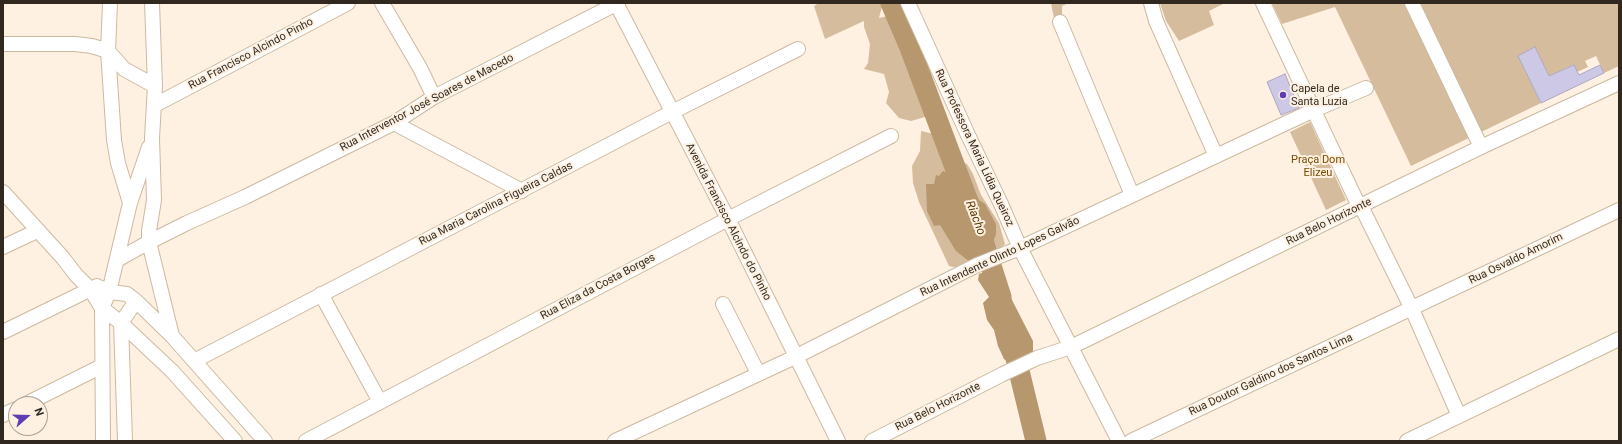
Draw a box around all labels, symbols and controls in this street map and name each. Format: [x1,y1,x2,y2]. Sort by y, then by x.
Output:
street label: Rua Francisco Alcindo Pinho [186,15,316,93]
street label: Rua Interventor José Soares de Macedo [338,51,516,155]
street label: Rua Professora Maria Lídia Queiroz [932,67,1016,229]
place label: Capela de Santa Luzia [1291,82,1348,108]
marker: Capela de Santa Luzia [1278,90,1288,100]
street label: Avenida Francisco Alcindo do Pinho [682,141,774,303]
park label: Praça Dom Elizeu [1291,153,1345,179]
street label: Rua Maria Carolina Figueira Caldas [417,159,575,249]
street label: Rua Belo Horizonte [1284,196,1374,248]
water label: Riacho [962,199,988,237]
street label: Rua Intendente Olinto Lopes Galvão [918,214,1082,300]
street label: Rua Osvaldo Amorim [1467,230,1565,288]
street label: Rua Eliza da Costa Borges [538,251,658,323]
street label: Rua Doutor Galdino dos Santos Lima [1187,331,1355,419]
street label: Rua Belo Horizonte [893,380,983,434]
north arrow [8,396,48,436]
text: N [31,406,46,418]

